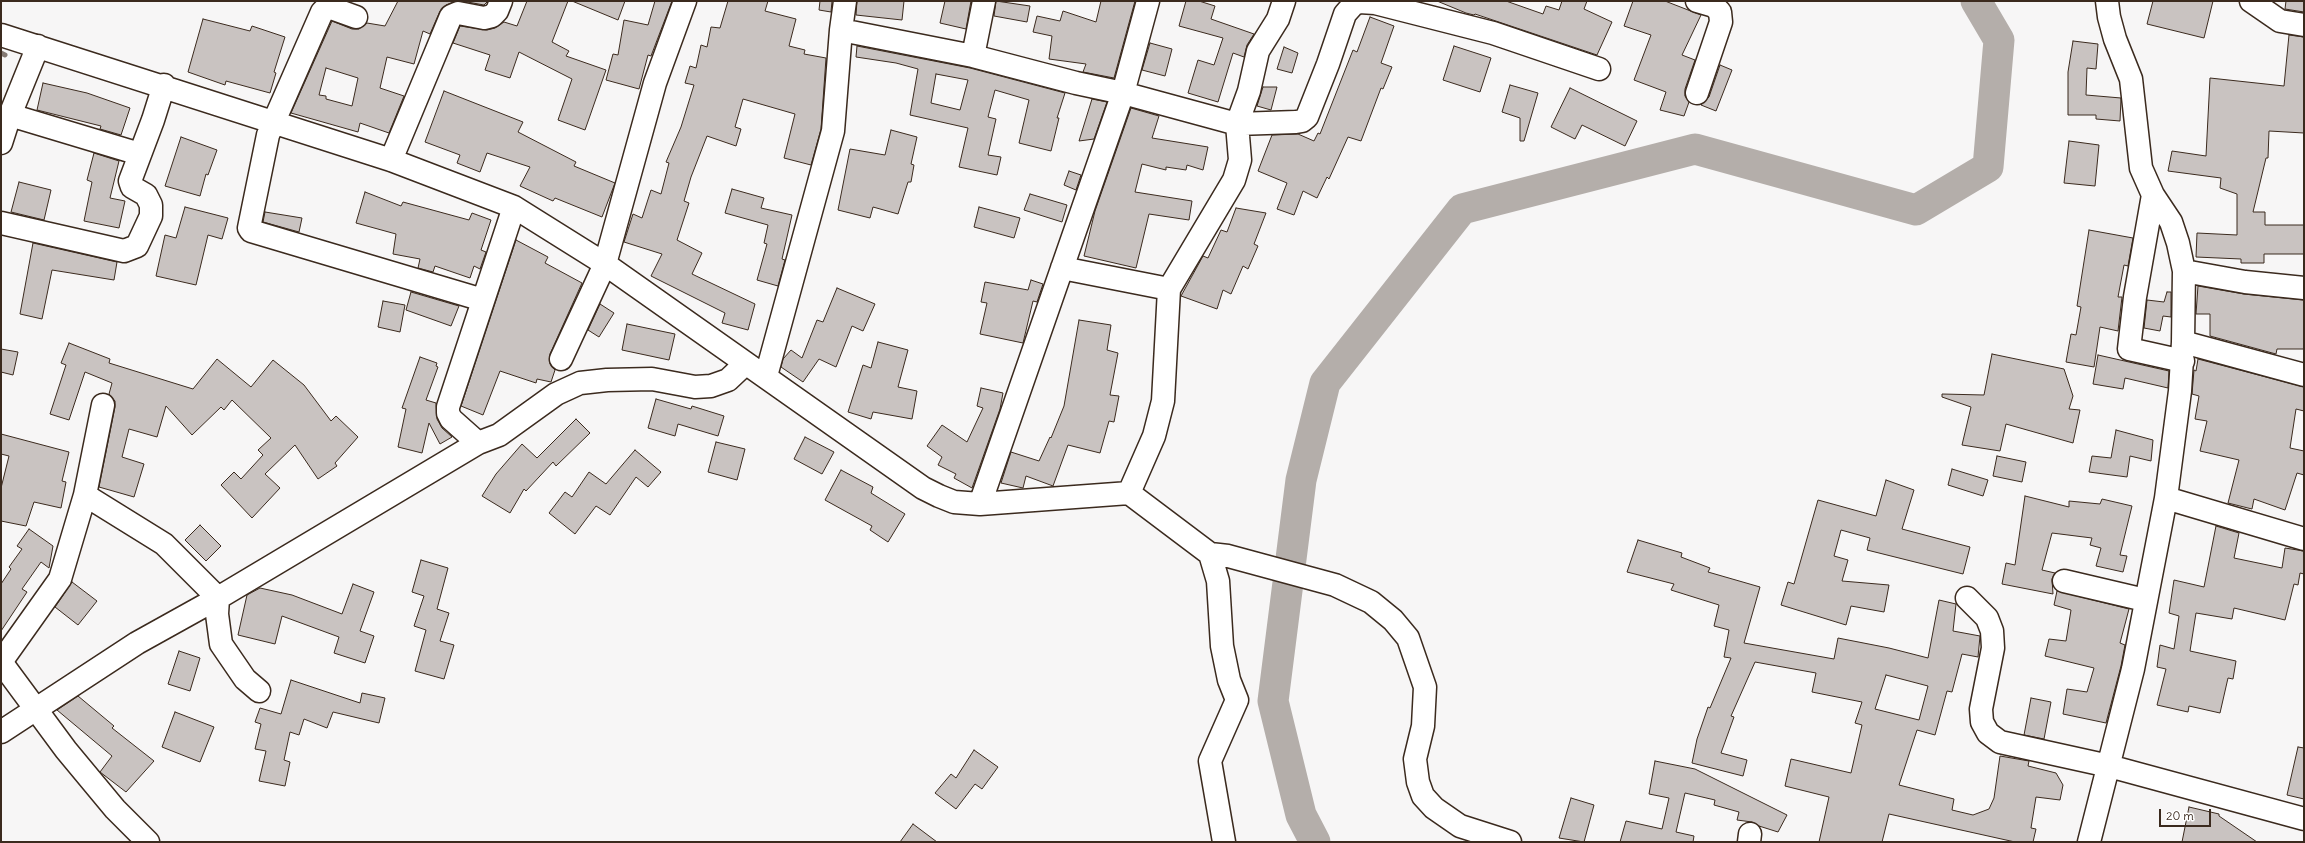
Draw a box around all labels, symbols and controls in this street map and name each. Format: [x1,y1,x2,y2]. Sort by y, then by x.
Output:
scale bar [2161,801,2213,827]
text: 20 m [2166,808,2194,823]

